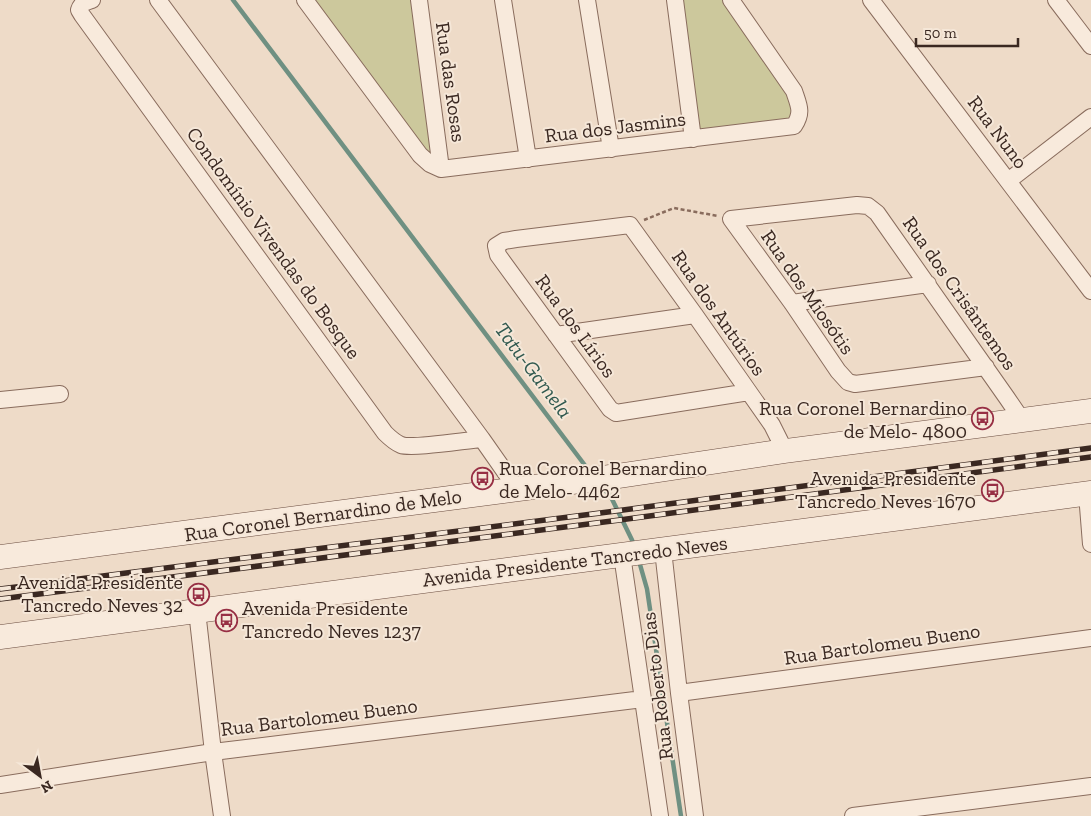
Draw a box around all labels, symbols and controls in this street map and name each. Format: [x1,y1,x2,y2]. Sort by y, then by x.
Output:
scale bar [916,15,1018,47]
street label: Rua das Rosas [431,20,471,144]
text: 50 m [924,24,957,42]
street label: Rua Nuno [963,91,1033,173]
street label: Rua dos Jasmins [543,106,687,148]
street label: Condomínio Vivendas do Bosque [182,122,366,364]
street label: Rua dos Crisântemos [898,211,1022,375]
street label: Rua dos Miosótis [756,225,860,359]
street label: Rua dos Antúrios [667,246,771,380]
street label: Rua dos Lírios [530,270,622,382]
water label: Tatu-Gamela [490,317,578,423]
place label: Rua Coronel Bernardino de Melo- 4800 [759,396,967,443]
bus stop icon: Rua Coronel Bernardino de Melo- 4800 [971,407,995,431]
place label: Rua Coronel Bernardino de Melo- 4462 [499,456,707,503]
place label: Avenida Presidente Tancredo Neves 1670 [795,466,976,513]
bus stop icon: Rua Coronel Bernardino de Melo- 4462 [471,467,495,491]
bus stop icon: Avenida Presidente Tancredo Neves 1670 [980,478,1004,502]
street label: Rua Coronel Bernardino de Melo [183,484,463,546]
street label: Avenida Presidente Tancredo Neves [421,530,729,592]
place label: Avenida Presidente Tancredo Neves 32 [17,570,183,617]
bus stop icon: Avenida Presidente Tancredo Neves 32 [187,582,211,606]
place label: Avenida Presidente Tancredo Neves 1237 [242,596,421,643]
bus stop icon: Avenida Presidente Tancredo Neves 1237 [214,608,238,632]
street label: Rua Roberto Dias [636,611,678,761]
street label: Rua Bartolomeu Bueno [782,618,982,670]
street label: Rua Bartolomeu Bueno [219,693,419,741]
north arrow [15,751,65,801]
text: N [37,777,56,797]

